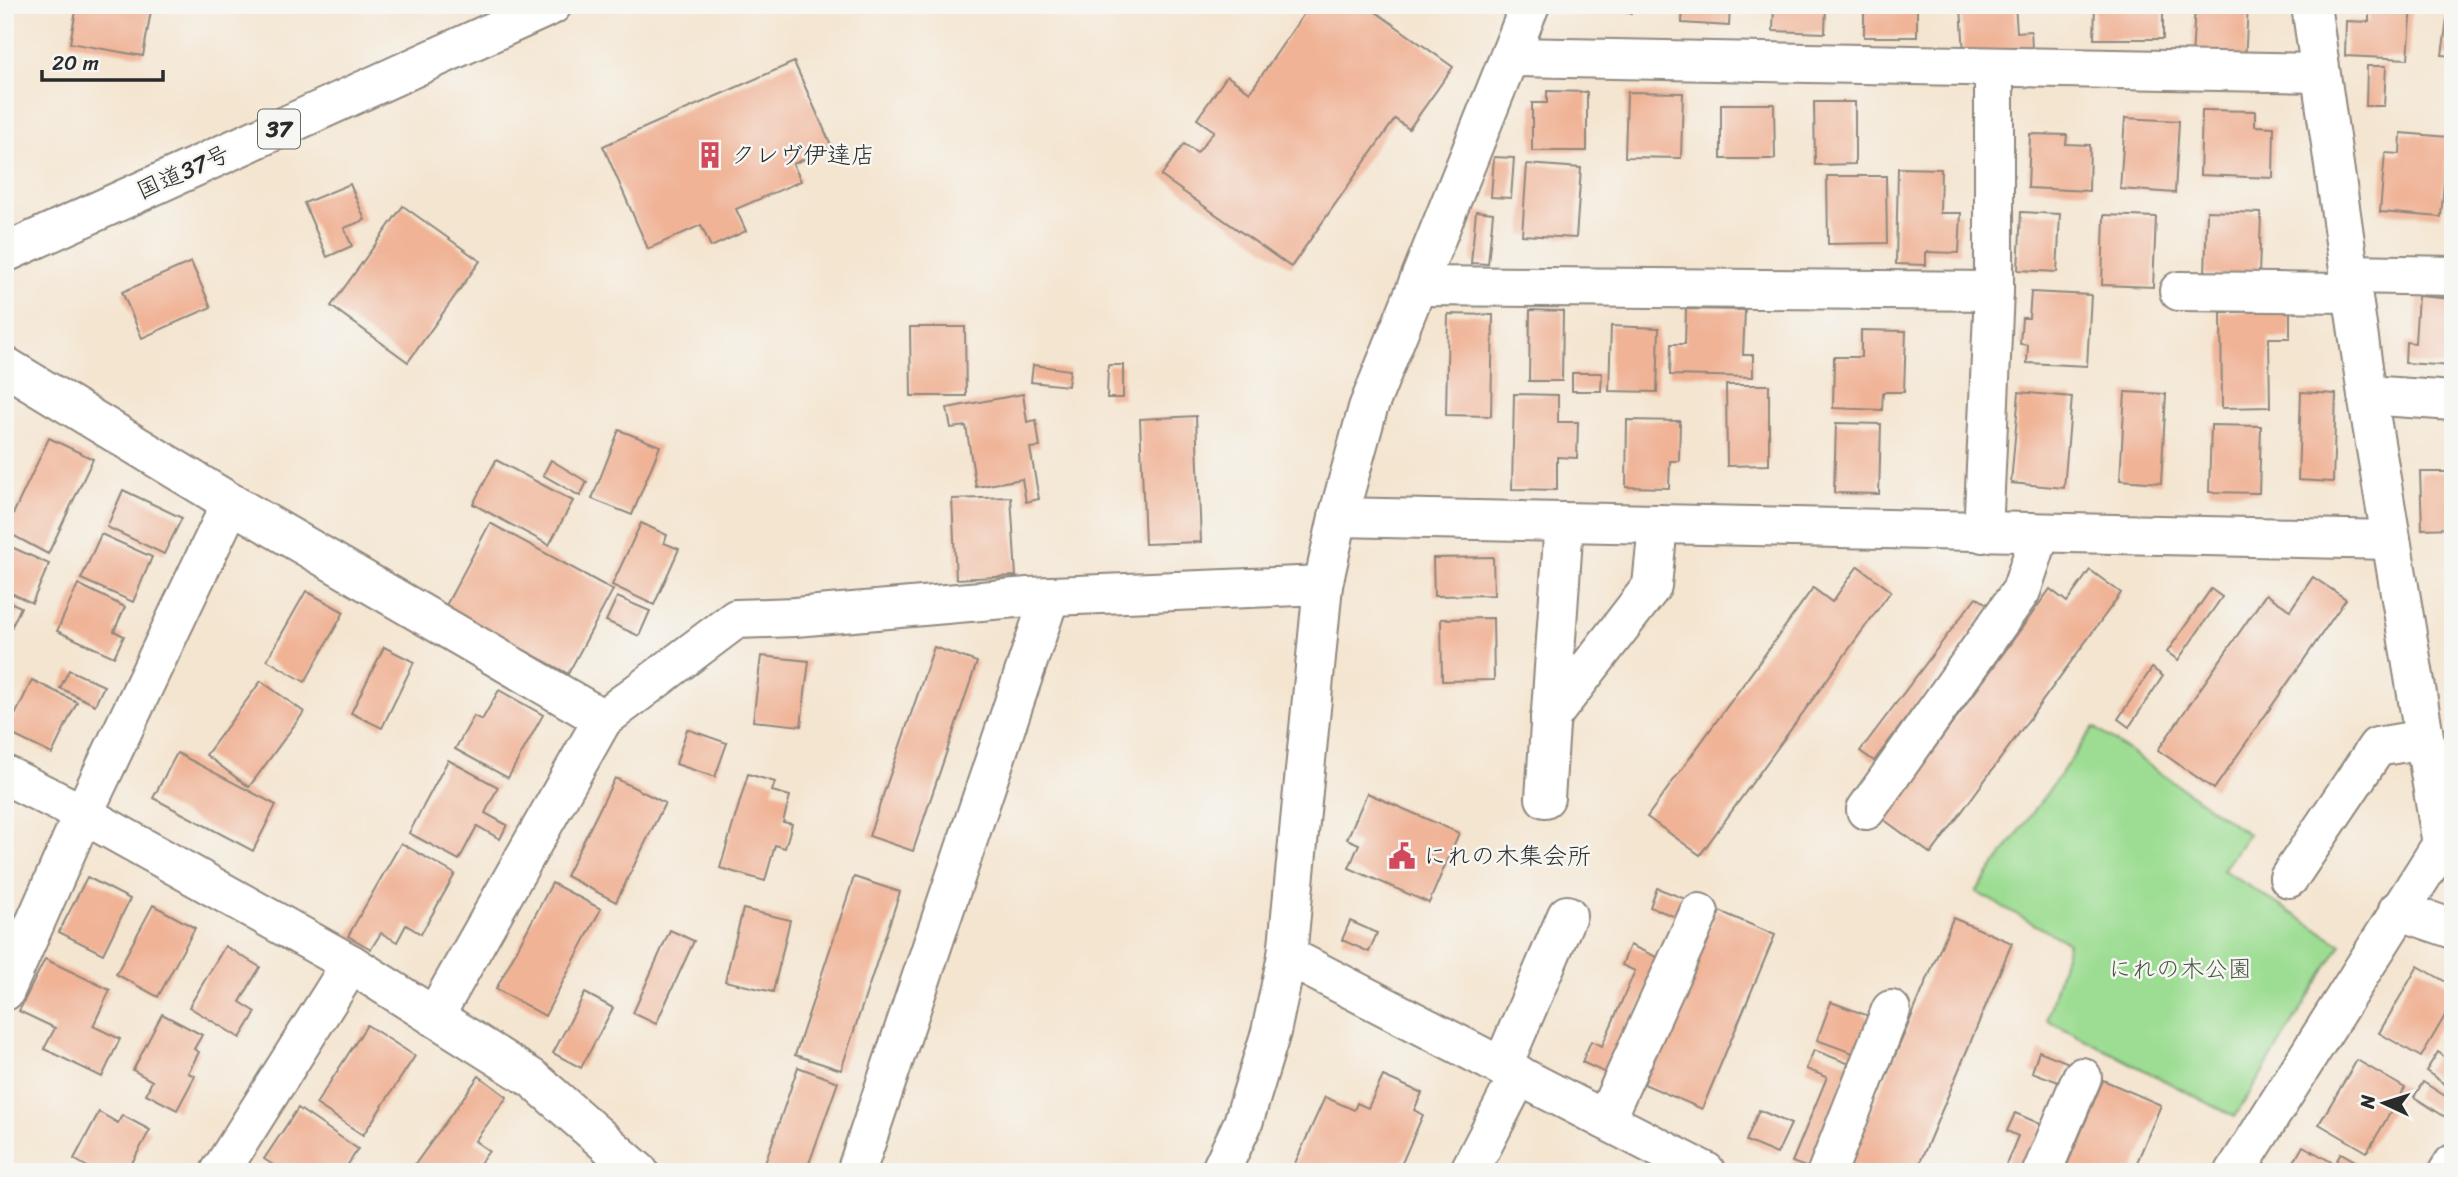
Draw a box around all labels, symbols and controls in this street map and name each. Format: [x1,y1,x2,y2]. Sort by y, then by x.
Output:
scale bar [42,38,163,82]
text: 20 m [52,44,99,82]
road number: 37 [258,110,300,148]
street label: 国道37号 [129,133,237,211]
place label: クレヴ伊達店 [731,134,875,176]
building icon: クレヴ伊達店 [695,140,725,170]
place label: にれの木集会所 [1423,835,1591,877]
public building icon: にれの木集会所 [1387,841,1417,871]
park label: にれの木公園 [2108,948,2252,990]
north arrow [2350,1068,2420,1138]
text: N [2351,1093,2385,1111]

